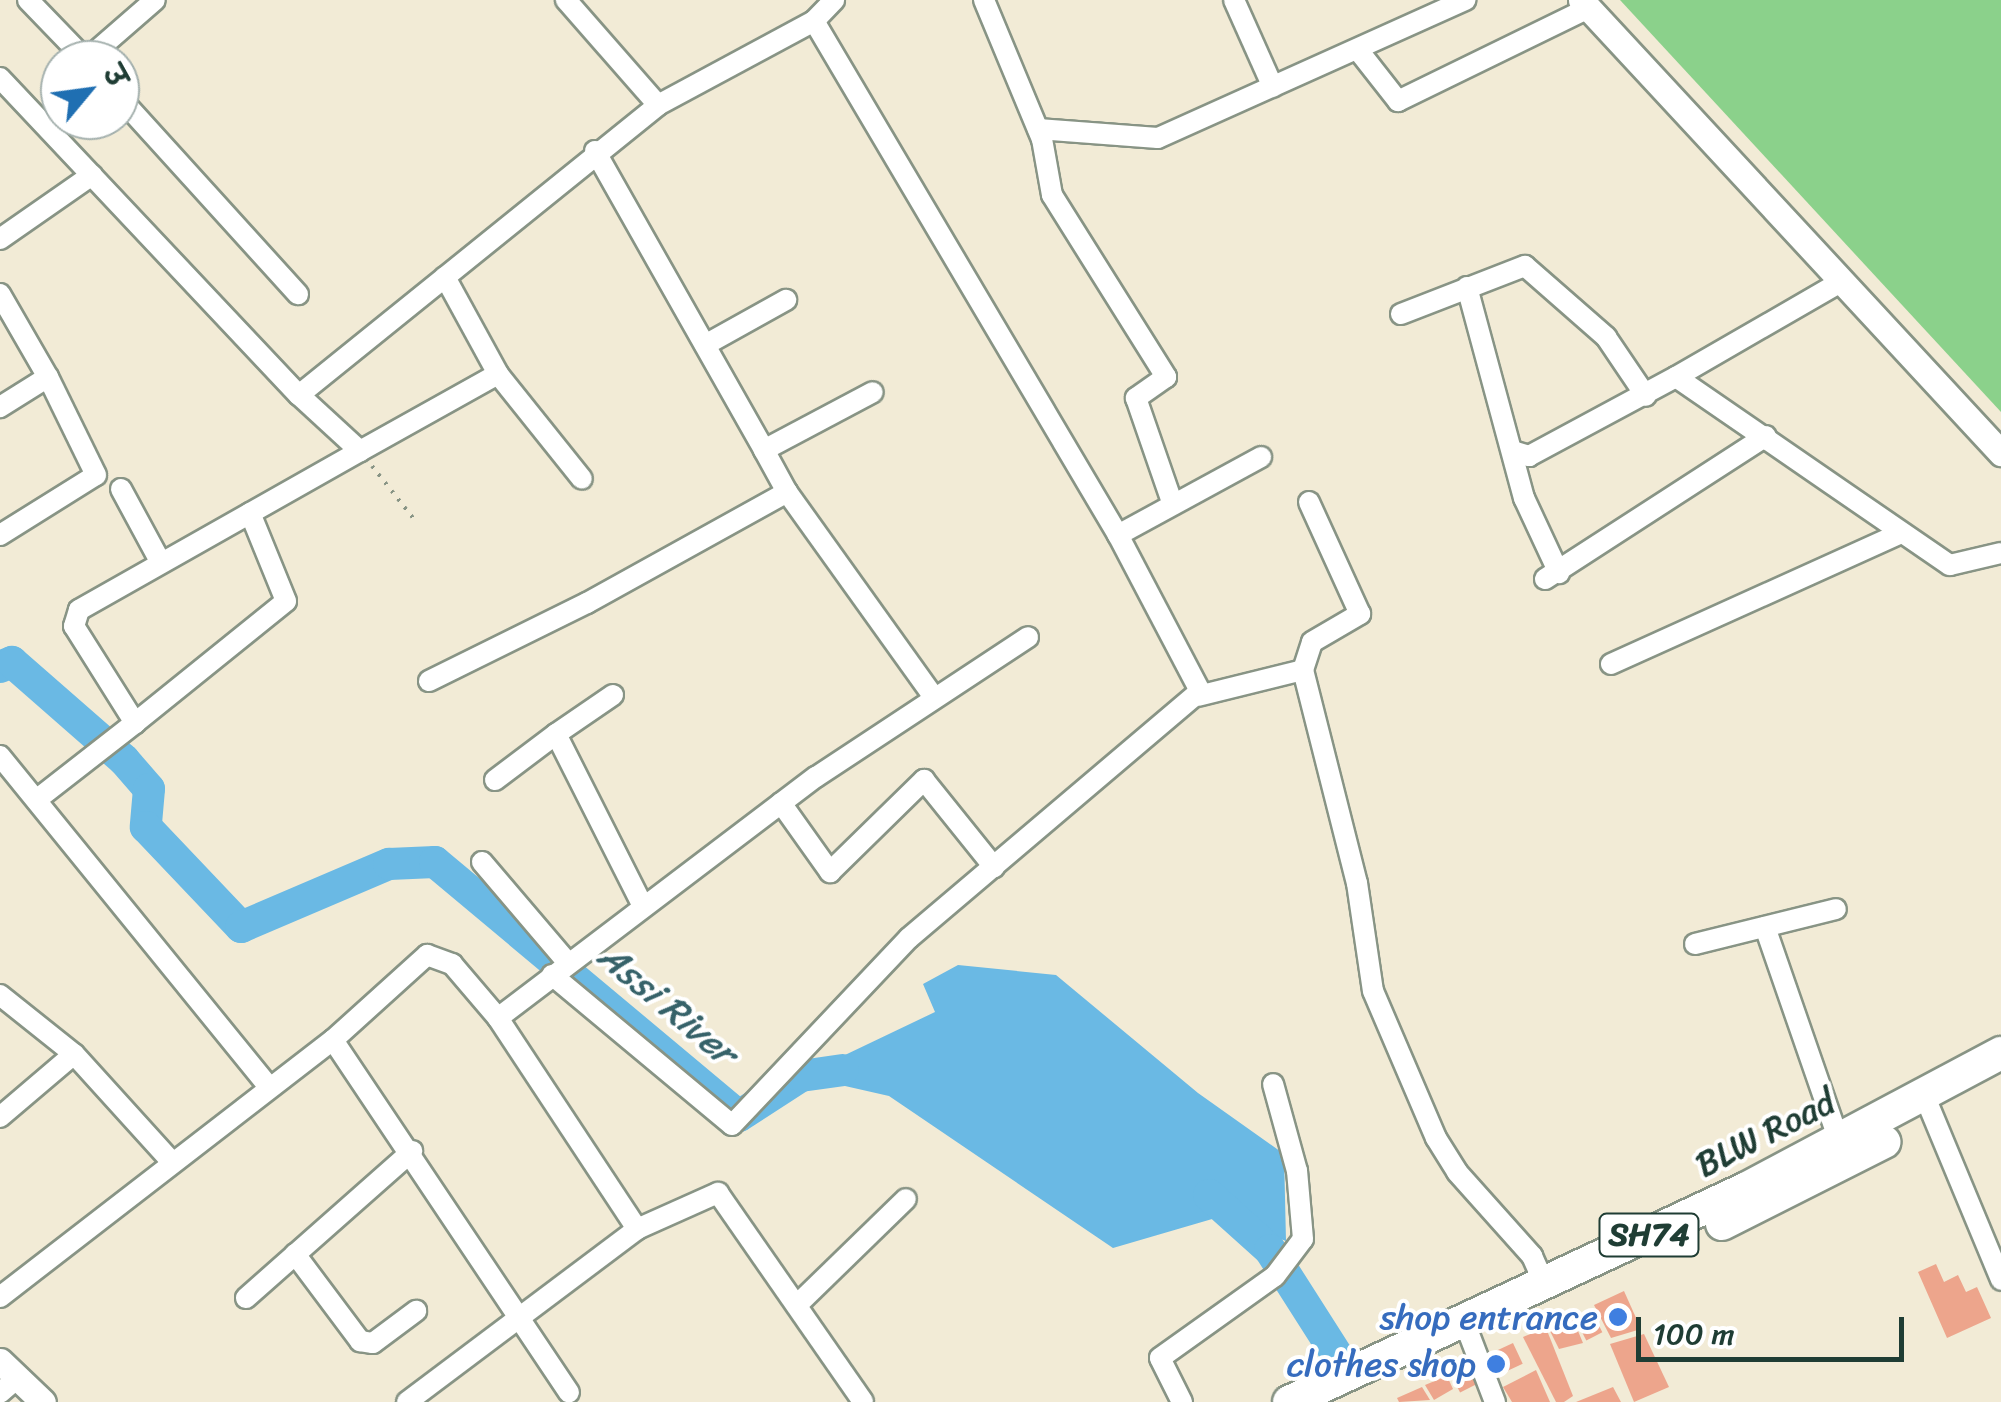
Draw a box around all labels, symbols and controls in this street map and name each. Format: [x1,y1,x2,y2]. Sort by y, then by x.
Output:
north arrow [40,40,140,140]
text: उ [89,56,141,96]
water label: Assi River [589,933,745,1075]
street label: BLW Road [1688,1080,1842,1186]
road number: SH74 [1596,1208,1702,1262]
place label: shop entrance [1381,1296,1598,1338]
scale bar [1641,1297,1908,1359]
marker: shop entrance [1607,1306,1629,1328]
text: 100 m [1653,1307,1735,1361]
place label: clothes shop [1284,1343,1476,1385]
marker: clothes shop [1485,1353,1507,1375]

